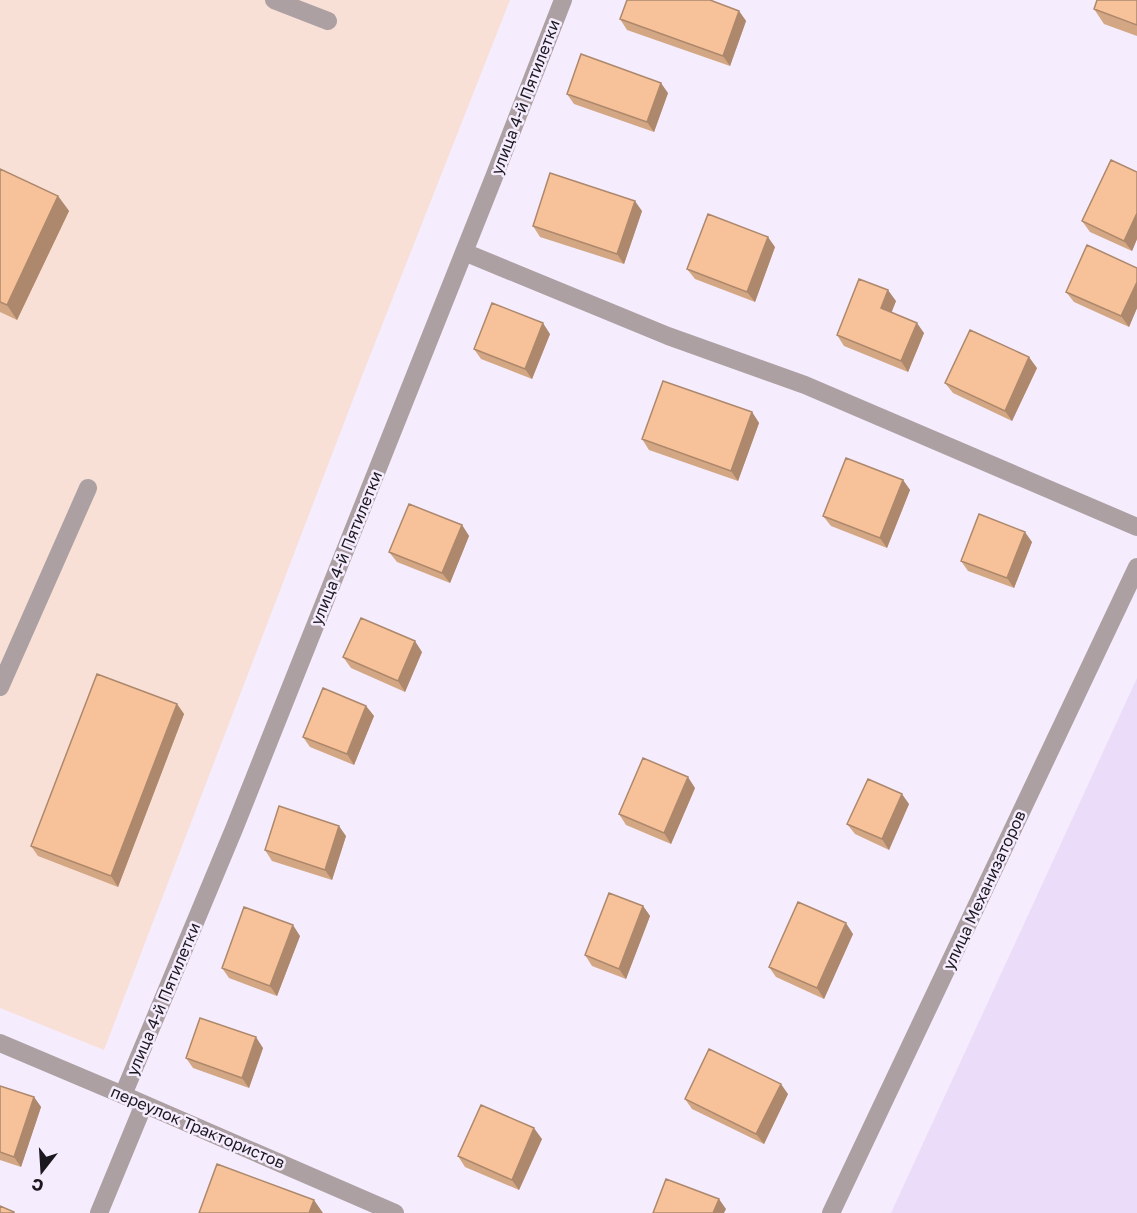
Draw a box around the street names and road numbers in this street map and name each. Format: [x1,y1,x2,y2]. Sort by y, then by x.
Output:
street label: улица 4-й Пятилетки [486,17,564,177]
street label: улица 4-й Пятилетки [306,468,386,628]
street label: улица Механизаторов [938,807,1030,973]
street label: улица 4-й Пятилетки [122,919,204,1079]
street label: переулок Трактористов [108,1081,288,1173]

